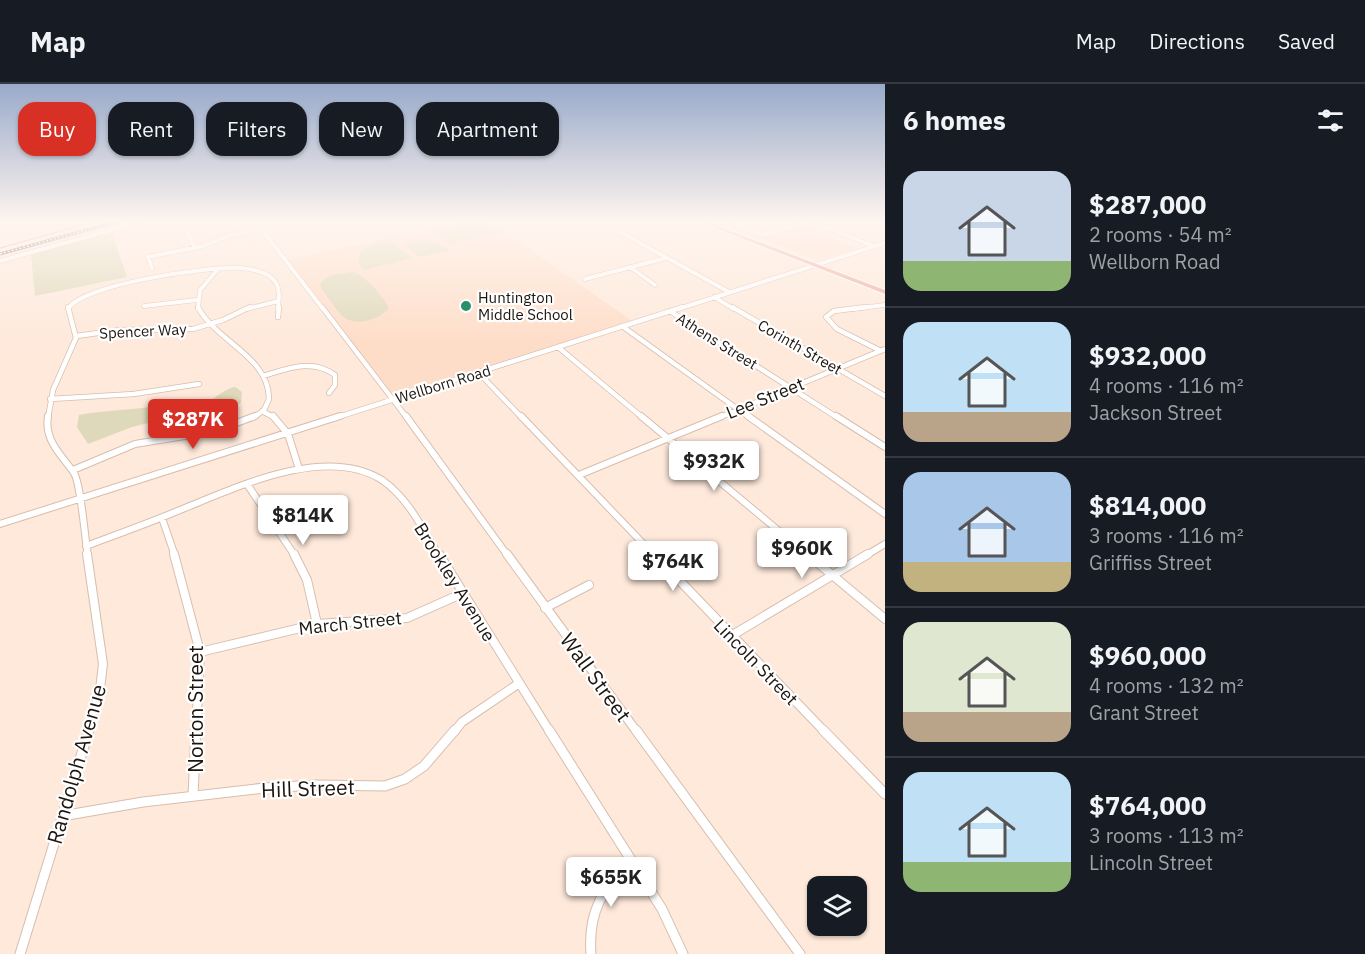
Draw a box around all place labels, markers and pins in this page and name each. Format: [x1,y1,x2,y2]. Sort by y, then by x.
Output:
place label: Huntington Middle School [478,288,573,324]
marker: Huntington Middle School [459,299,473,313]
pin: $287K [151,399,235,450]
pin: $932K [672,441,756,492]
pin: $814K [261,495,345,546]
pin: $960K [760,528,844,579]
pin: $764K [631,541,715,592]
pin: $655K [569,857,653,908]

